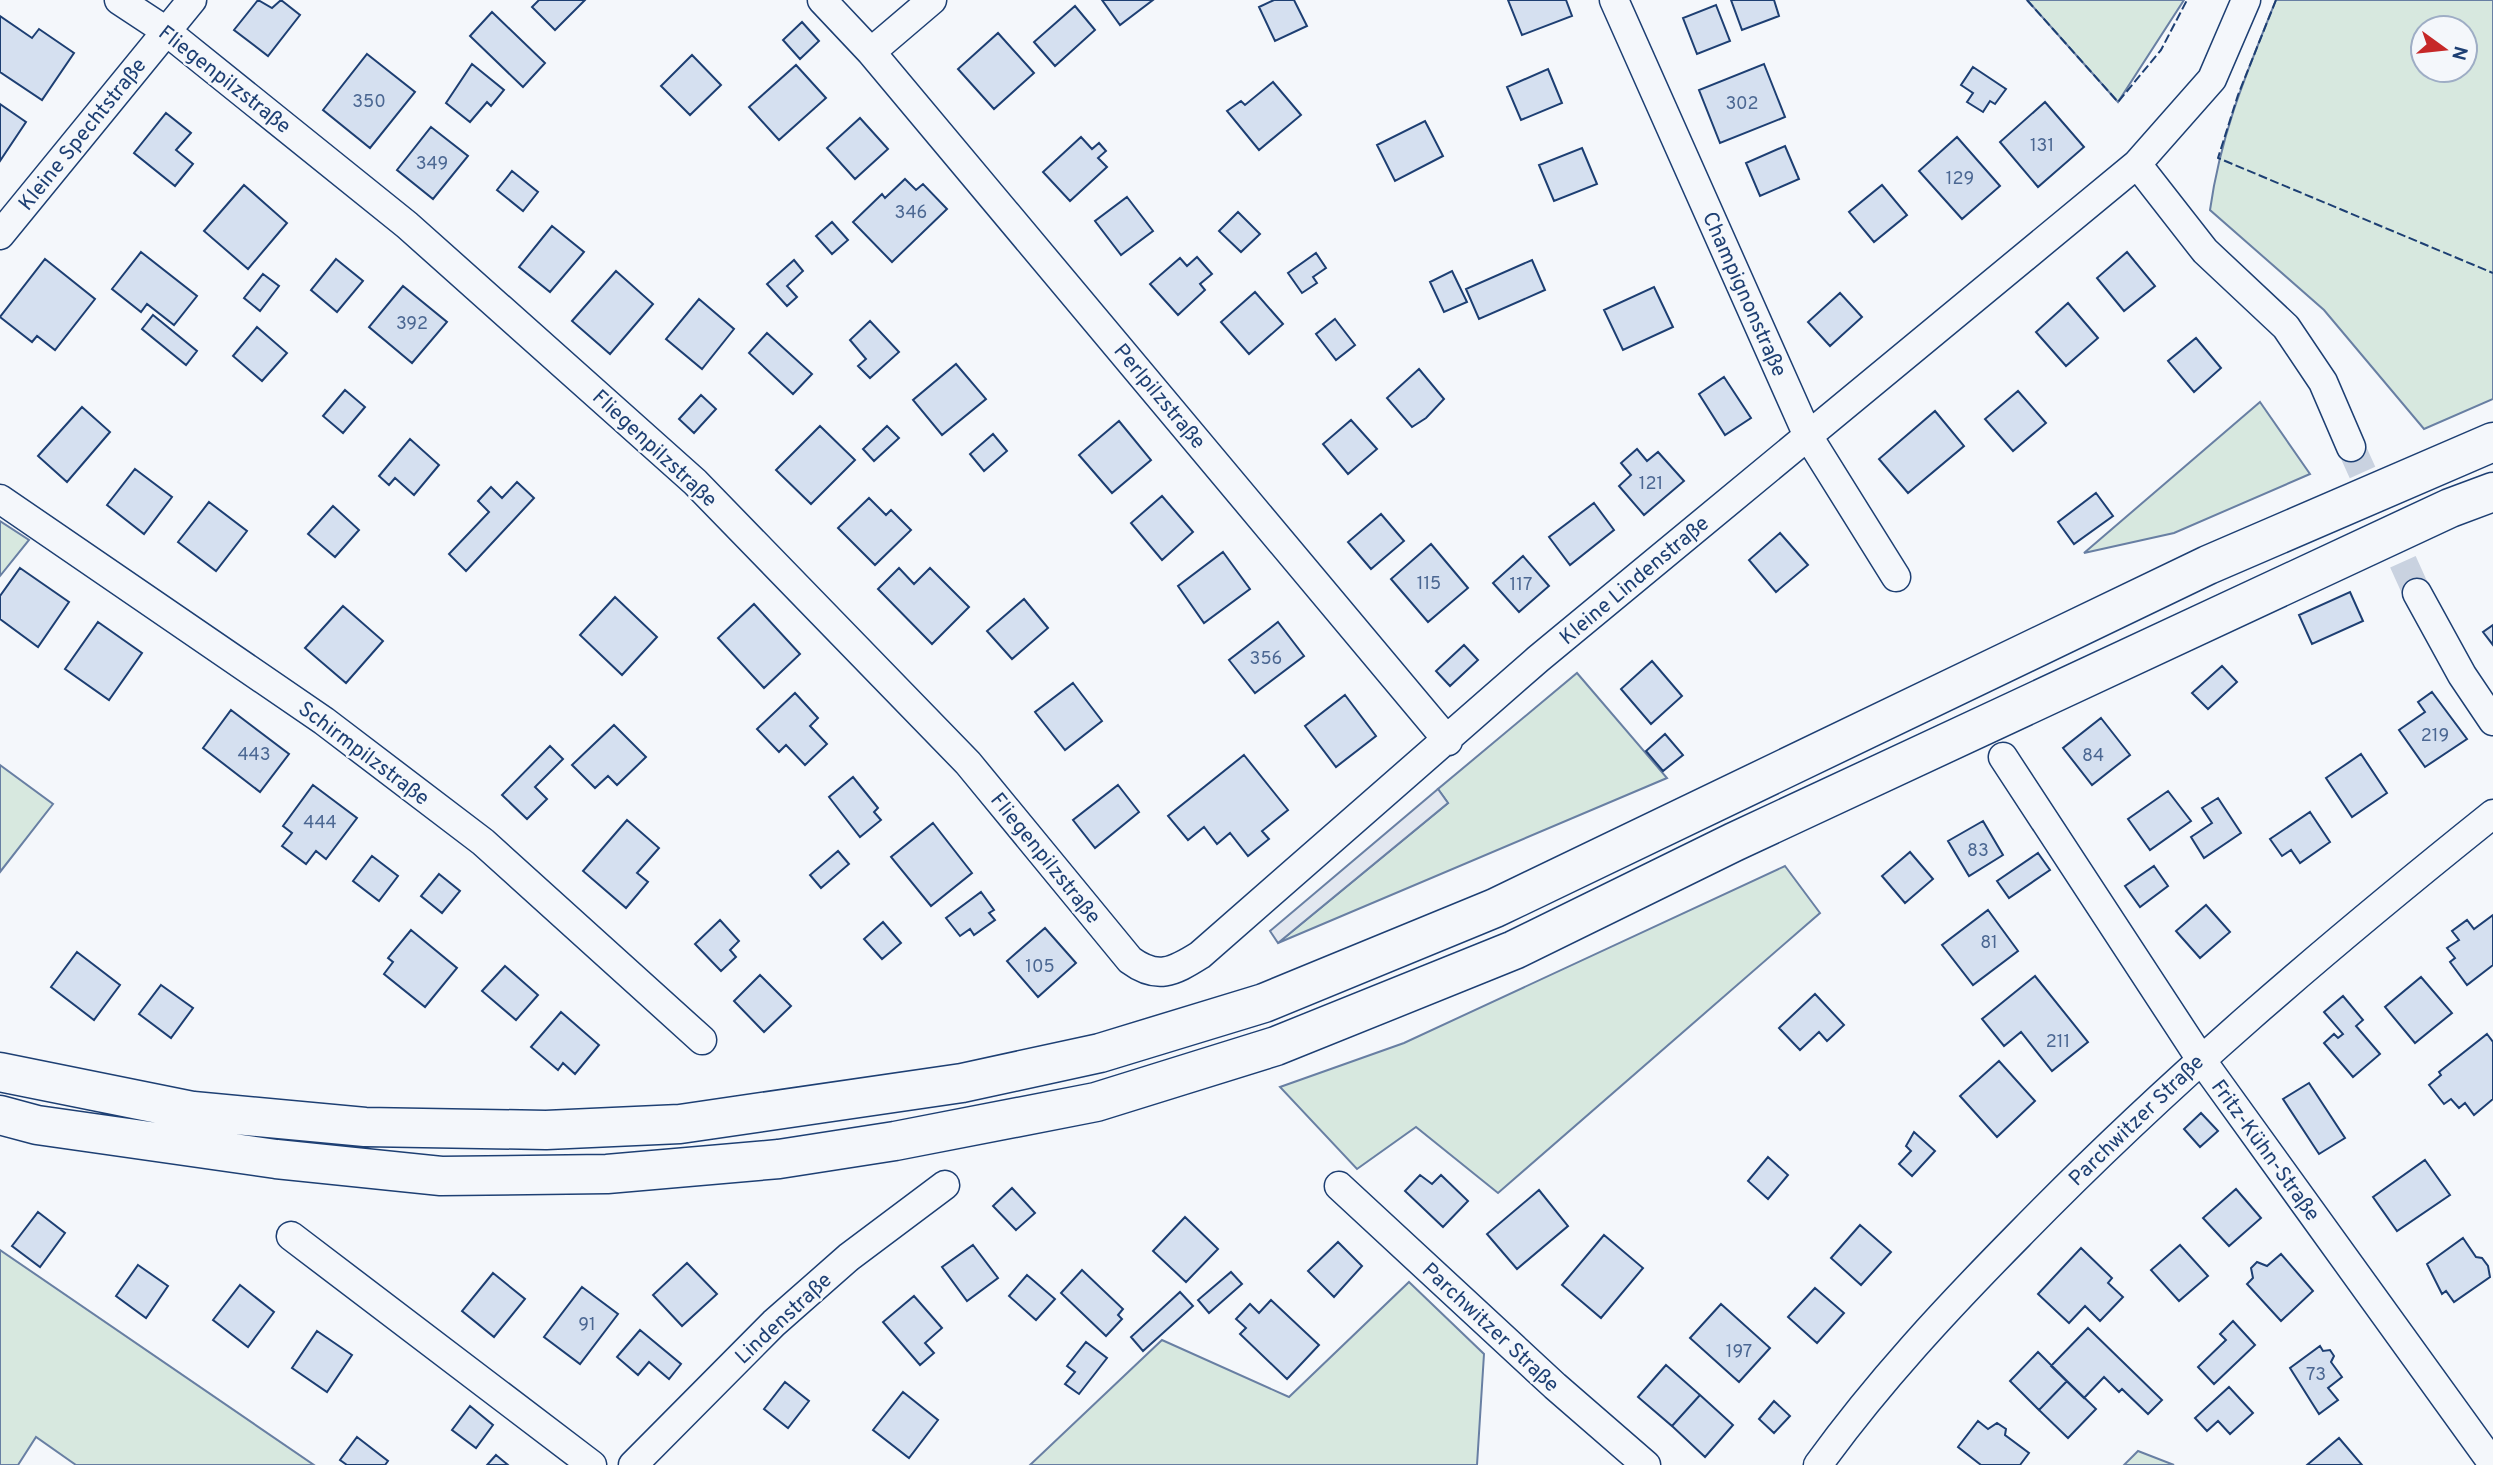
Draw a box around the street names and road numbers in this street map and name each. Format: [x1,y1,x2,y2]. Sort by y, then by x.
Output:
street label: Fliegenpilzstraße [152,20,296,140]
street label: Kleine Spechtstraße [13,53,153,217]
street label: Champignonstraße [1695,208,1792,381]
street label: Perlpilzstraße [1107,339,1211,455]
street label: Fliegenpilzstraße [586,384,722,514]
street label: Kleine Lindenstraße [1555,511,1715,652]
street label: Schirmpilzstraße [292,696,434,812]
street label: Fliegenpilzstraße [984,788,1106,930]
street label: Parchwitzer Straße [2064,1049,2210,1193]
street label: Fritz-Kühn-Straße [2204,1075,2325,1227]
street label: Parchwitzer Straße [1416,1257,1564,1399]
street label: Lindenstraße [730,1267,838,1371]

